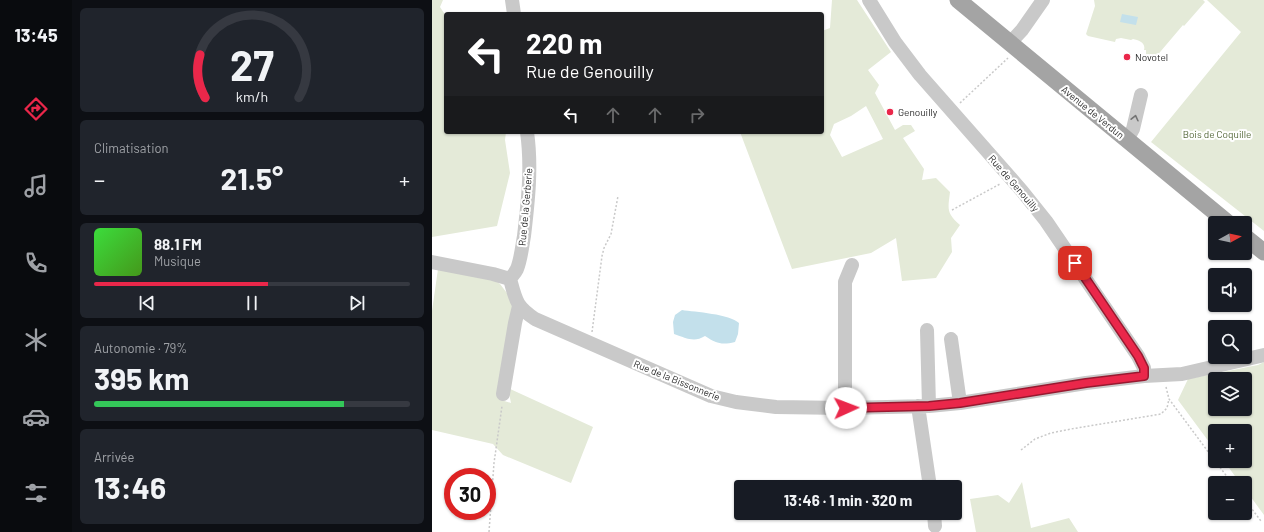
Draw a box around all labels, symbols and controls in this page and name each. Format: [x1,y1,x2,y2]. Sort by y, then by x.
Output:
text: 13:45 [14,24,58,46]
text: 220 m [526,26,602,60]
icon: left [460,28,512,80]
text: 27 [230,39,274,89]
place label: Novotel [1135,51,1168,63]
marker: Novotel [1122,52,1132,62]
text: Rue de Genouilly [526,60,654,82]
street label: Avenue de Verdun [1059,83,1127,141]
text: km/h [236,88,268,105]
icon: directions [22,95,50,123]
icon: left [560,104,582,126]
icon: ahead [602,104,624,126]
icon: ahead [644,104,666,126]
icon: right [686,104,708,126]
place label: Genouilly [898,106,938,118]
marker: Genouilly [885,107,895,117]
one-way arrow [1131,115,1139,121]
park label: Bois de Coquille [1183,128,1251,140]
text: Climatisation [94,140,169,156]
street label: Rue de Genouilly [986,152,1042,214]
text: 21.5° [221,160,283,196]
text: − [94,166,105,192]
text: + [399,166,410,192]
street label: Rue de la Gerberie [516,167,534,247]
icon: music [22,172,50,200]
north arrow [1208,216,1252,260]
map controls [1208,216,1252,520]
text: 88.1 FM [154,235,202,253]
pin [1058,246,1092,280]
icon: phone [22,249,50,277]
icon: arrive [1064,252,1086,274]
text: Musique [154,253,201,269]
button: sound [1208,268,1252,312]
icon: previous [136,292,158,314]
icon: pause [241,292,263,314]
icon: next [346,292,368,314]
button: search [1208,320,1252,364]
icon: climate [22,326,50,354]
text: Autonomie · 79% [94,340,187,356]
street label: Rue de la Bissonnerie [632,357,722,403]
text: 395 km [94,360,189,396]
button: layers [1208,372,1252,416]
position arrow [825,387,867,429]
icon: car [22,403,50,431]
button: + [1208,424,1252,468]
text: Arrivée [94,449,134,465]
speed limit sign: 30 [444,468,496,520]
text: 13:46 [94,469,166,505]
button: − [1208,476,1252,520]
icon: filters [22,479,50,507]
text: 13:46 · 1 min · 320 m [784,491,912,509]

